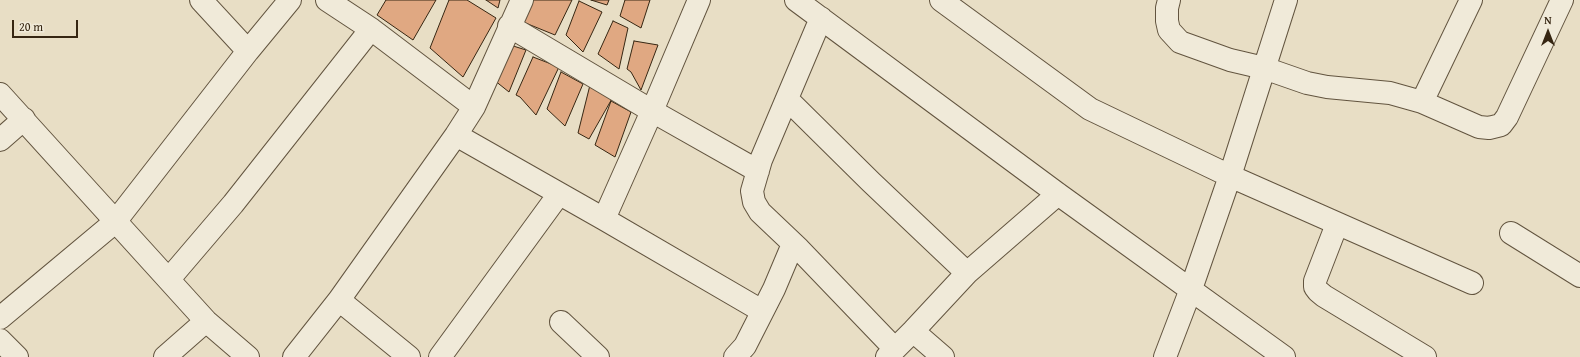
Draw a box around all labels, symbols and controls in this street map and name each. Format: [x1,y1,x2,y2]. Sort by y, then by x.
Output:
scale bar [14,12,80,38]
north arrow [1528,12,1568,52]
text: N [1544,12,1552,28]
text: 20 m [19,18,43,35]

